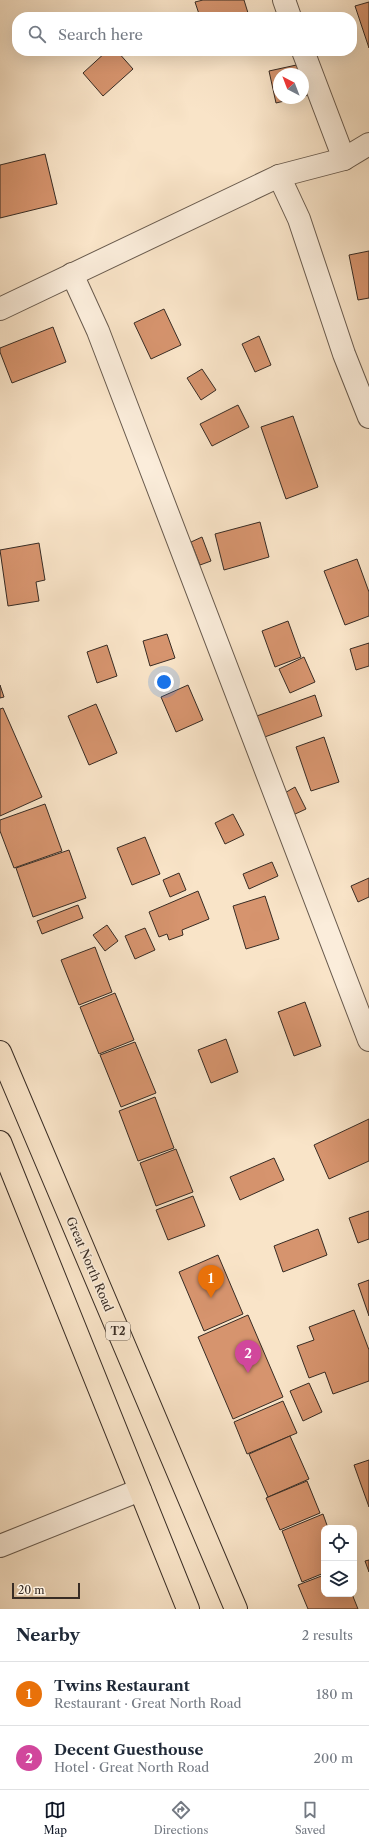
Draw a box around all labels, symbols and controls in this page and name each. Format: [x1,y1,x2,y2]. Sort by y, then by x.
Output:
search box [12,12,357,56]
icon: search [26,23,48,45]
text: Search here [58,25,143,44]
north arrow [273,68,309,104]
your location [154,672,174,692]
street label: Great North Road [63,1214,117,1314]
pin: 1 [198,1265,224,1298]
road number: T2 [106,1322,130,1340]
pin: 2 [235,1340,261,1373]
map controls [321,1525,357,1597]
button: locate [321,1525,357,1561]
button: layers [321,1561,357,1597]
scale bar [12,1581,80,1600]
text: 20 m [18,1583,44,1597]
text: Nearby [16,1625,80,1645]
text: 2 results [302,1627,353,1643]
text: Twins Restaurant [54,1676,190,1695]
text: 1 [26,1686,32,1702]
text: 180 m [316,1686,353,1702]
text: Restaurant · Great North Road [54,1695,242,1711]
text: Decent Guesthouse [54,1740,203,1759]
text: 2 [25,1750,33,1766]
text: 200 m [313,1750,353,1766]
text: Hotel · Great North Road [54,1759,209,1775]
tab: Map [43,1799,67,1837]
tab: Directions [154,1799,208,1837]
tab: Saved [295,1799,326,1837]

